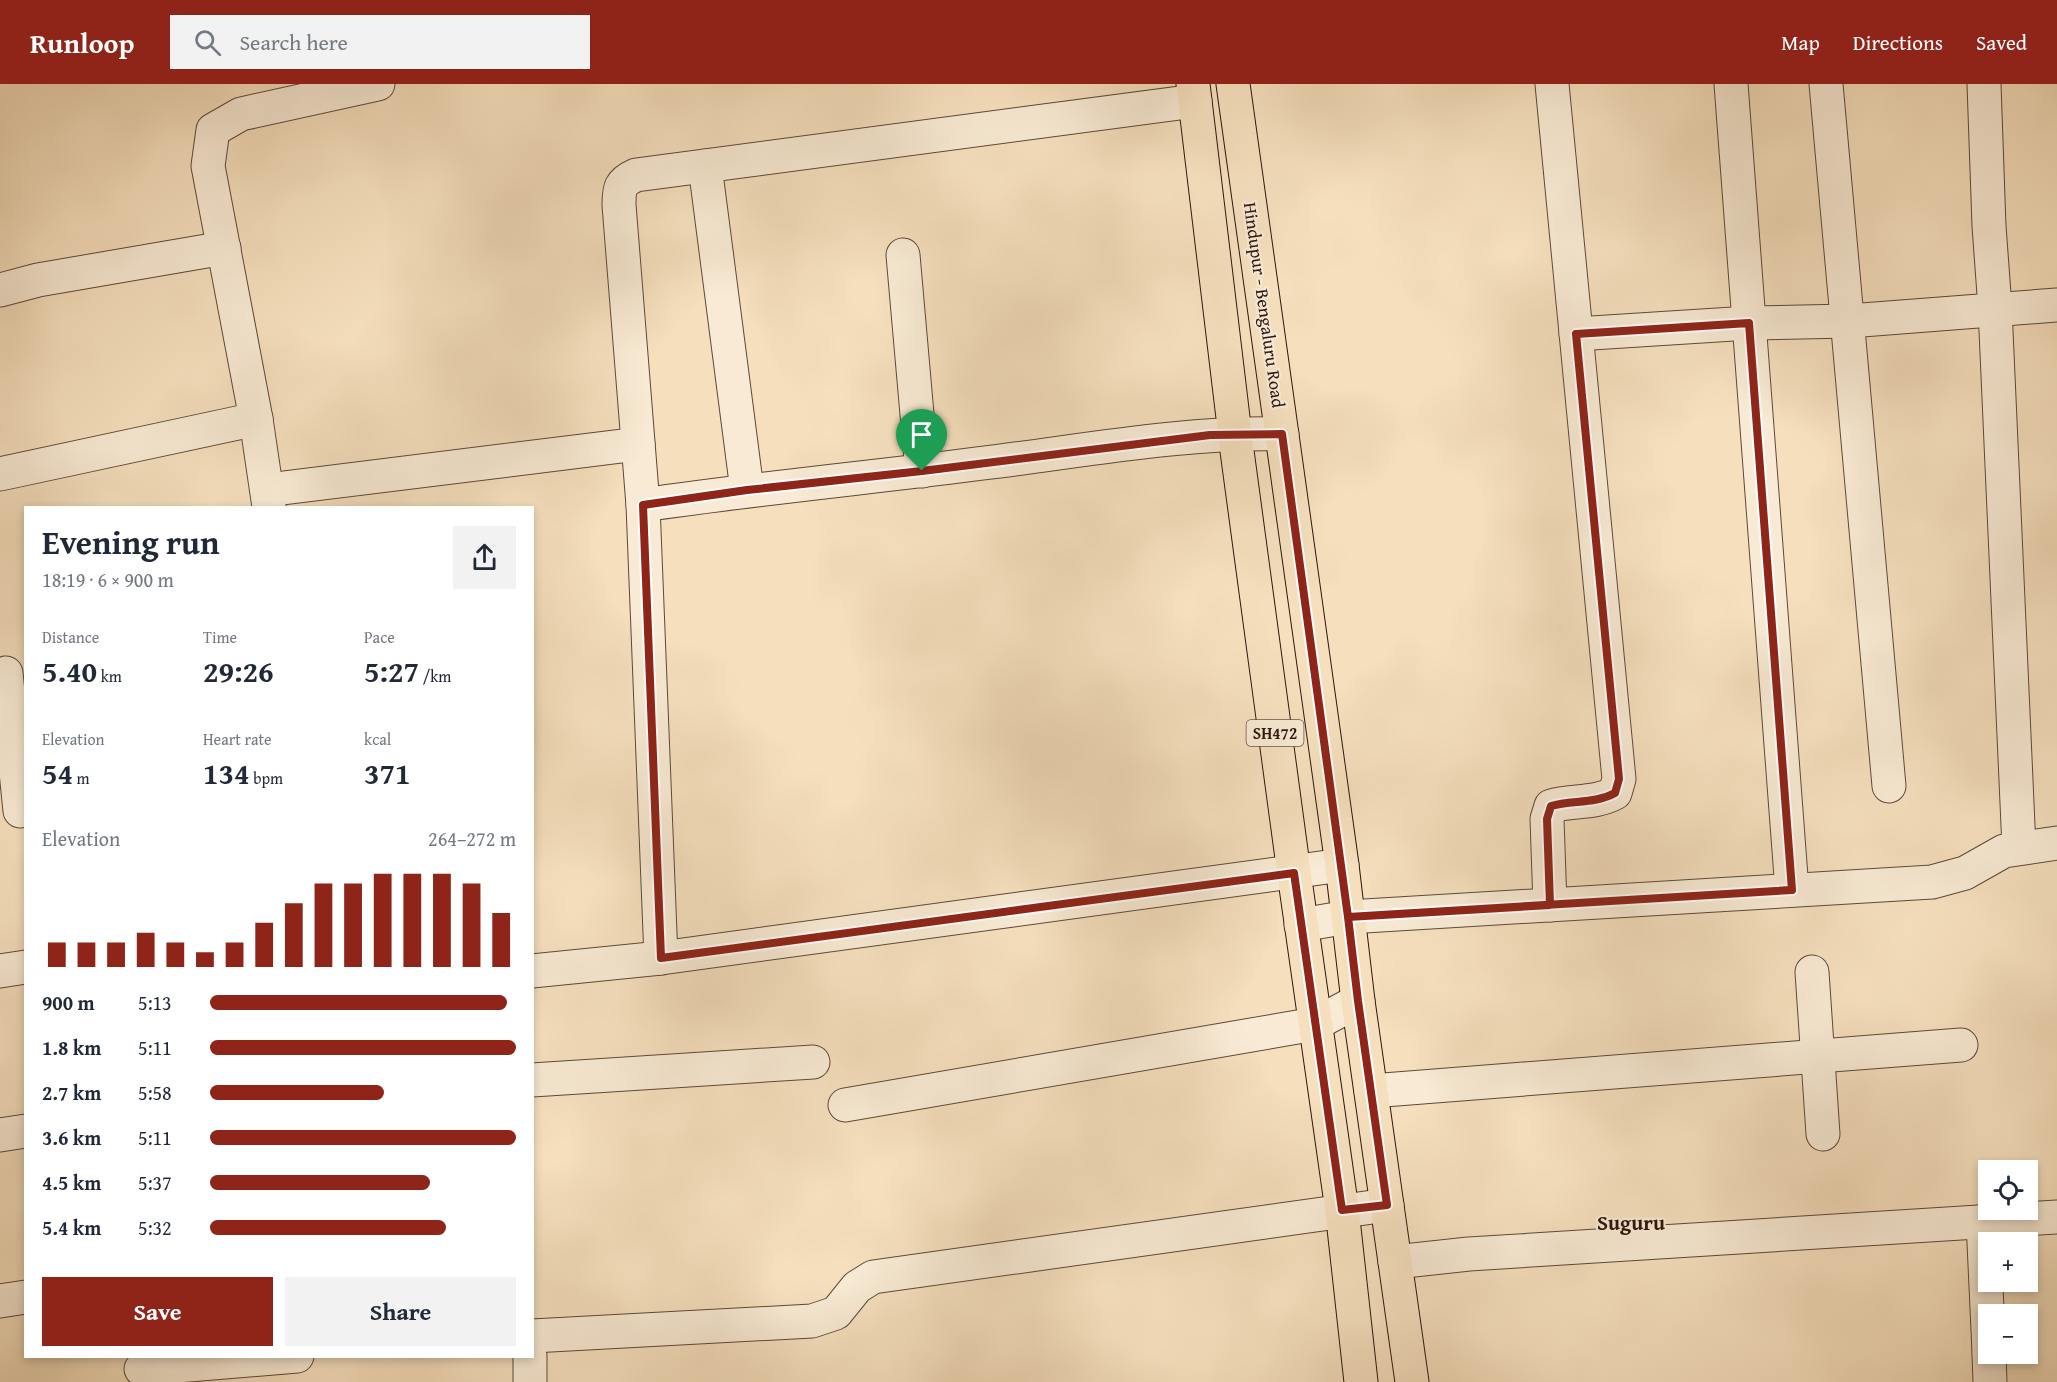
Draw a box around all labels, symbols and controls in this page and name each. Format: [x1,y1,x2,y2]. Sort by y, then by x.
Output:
search box [170,15,590,69]
text: Runloop [30,22,134,63]
icon: search [191,26,224,59]
text: Search here [239,26,348,58]
text: Map [1781,27,1820,58]
text: Directions [1853,27,1943,58]
text: Saved [1976,27,2027,58]
street label: Hindupur - Bengaluru Road [1237,200,1292,410]
pin [896,409,947,471]
icon: arrive [905,418,938,451]
text: Evening run [42,518,219,566]
button: share [453,526,516,589]
text: 18:19 · 6 × 900 m [42,565,174,594]
text: Distance [42,625,99,649]
text: Time [203,625,237,649]
text: Pace [364,625,395,649]
text: 5.40 [42,649,97,693]
text: 29:26 [203,649,274,693]
text: 5:27 [364,649,419,693]
text: km [97,664,122,688]
text: /km [419,664,451,688]
road number: SH472 [1246,720,1304,746]
text: Elevation [42,727,105,751]
text: Heart rate [203,727,272,751]
text: kcal [364,727,391,751]
text: 54 [42,751,73,795]
text: 134 [203,751,250,795]
text: 371 [364,751,411,795]
text: m [73,766,90,790]
text: bpm [250,766,283,790]
text: Elevation [42,824,120,853]
text: 264–272 m [428,824,516,853]
text: 900 m [42,988,95,1017]
text: 5:13 [138,988,172,1017]
text: 1.8 km [42,1033,101,1062]
text: 5:11 [138,1033,172,1062]
text: 2.7 km [42,1078,101,1107]
text: 5:58 [138,1078,172,1107]
text: 3.6 km [42,1123,101,1152]
text: 5:11 [138,1123,172,1152]
map controls [1978,1160,2038,1364]
button: locate [1978,1160,2038,1220]
text: 4.5 km [42,1168,101,1197]
text: 5:37 [138,1168,172,1197]
district label: Suguru [1597,1207,1665,1238]
text: 5.4 km [42,1213,101,1242]
text: 5:32 [138,1213,172,1242]
button: + [1978,1232,2038,1292]
button: Save [42,1277,273,1346]
button: Share [285,1277,516,1346]
button: − [1978,1304,2038,1364]

